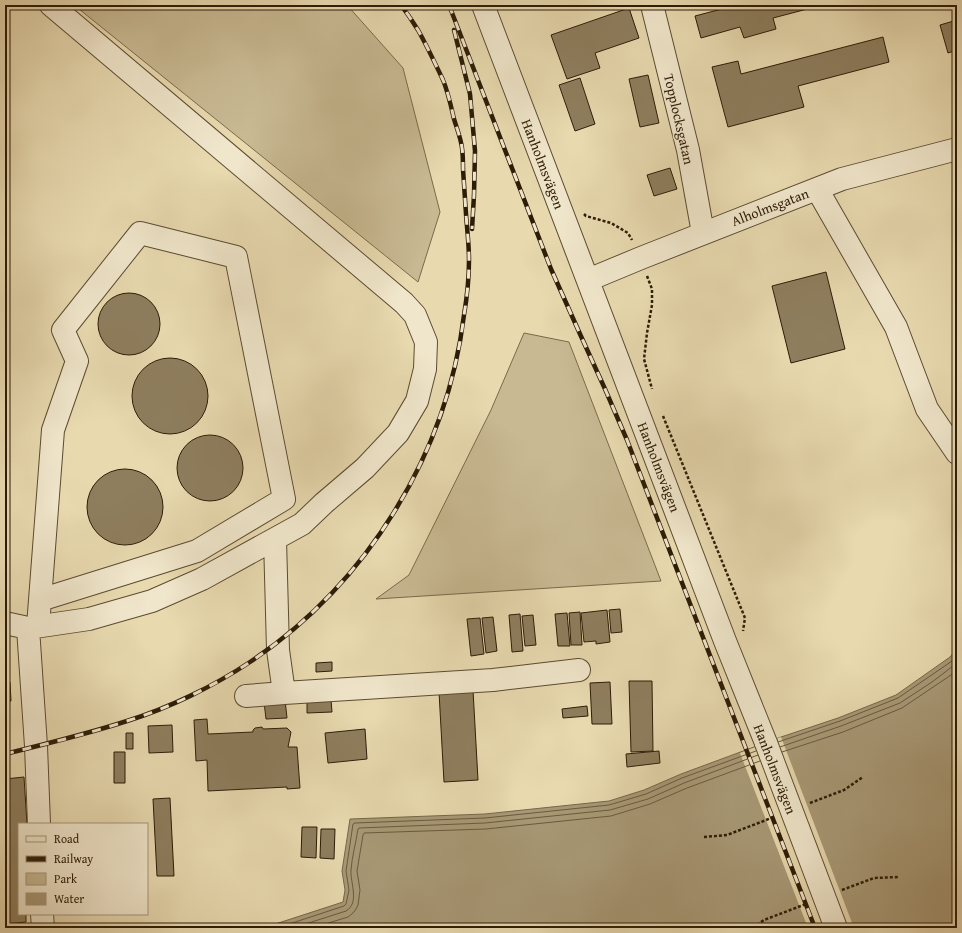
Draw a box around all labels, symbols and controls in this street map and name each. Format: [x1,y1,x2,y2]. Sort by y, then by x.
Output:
street label: Topplocksgatan [659,72,699,166]
street label: Hanholmsvägen [517,116,569,212]
street label: Alholmsgatan [728,183,812,231]
street label: Hanholmsvägen [633,419,685,515]
street label: Hanholmsvägen [749,721,801,817]
legend [18,823,148,915]
text: Road [54,830,80,847]
text: Railway [54,850,93,867]
text: Park [54,870,78,887]
text: Water [54,890,84,907]

